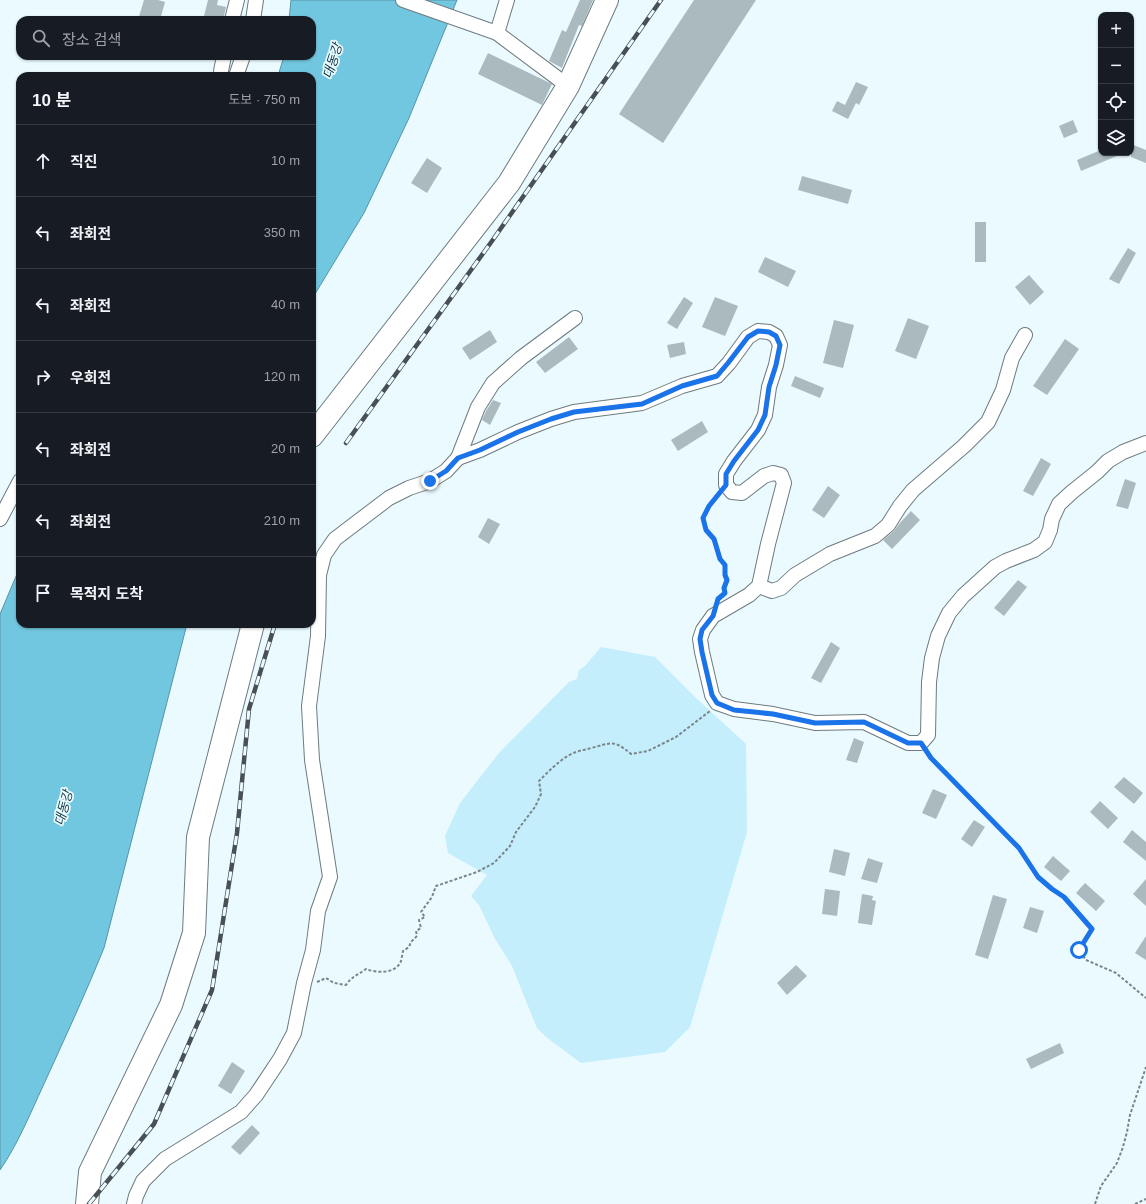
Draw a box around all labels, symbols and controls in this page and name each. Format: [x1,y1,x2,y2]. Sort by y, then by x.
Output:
map controls [1098,12,1134,156]
button: + [1098,12,1134,48]
search box [16,16,316,60]
icon: search [30,27,52,49]
text: 장소 검색 [62,31,121,48]
water label: 대동강 [320,40,346,81]
button: − [1098,48,1134,84]
button: locate [1098,84,1134,120]
text: 10 분 [32,91,71,110]
text: 도보 · 750 m [228,92,300,107]
button: layers [1098,120,1134,156]
icon: ahead [32,150,54,172]
text: 직진 [70,153,98,170]
text: 10 m [271,153,300,168]
icon: left [32,222,54,244]
text: 좌회전 [70,225,111,242]
text: 350 m [264,225,300,240]
icon: left [32,294,54,316]
text: 좌회전 [70,297,111,314]
text: 40 m [271,297,300,312]
icon: right [32,366,54,388]
text: 우회전 [70,369,111,386]
text: 120 m [264,369,300,384]
icon: left [32,438,54,460]
text: 좌회전 [70,441,111,458]
text: 20 m [271,441,300,456]
route end [421,472,439,490]
icon: left [32,510,54,532]
text: 좌회전 [70,513,111,530]
text: 210 m [264,513,300,528]
icon: arrive [32,582,54,604]
text: 목적지 도착 [70,585,143,602]
water label: 대동강 [52,787,76,827]
route start [1070,941,1088,959]

